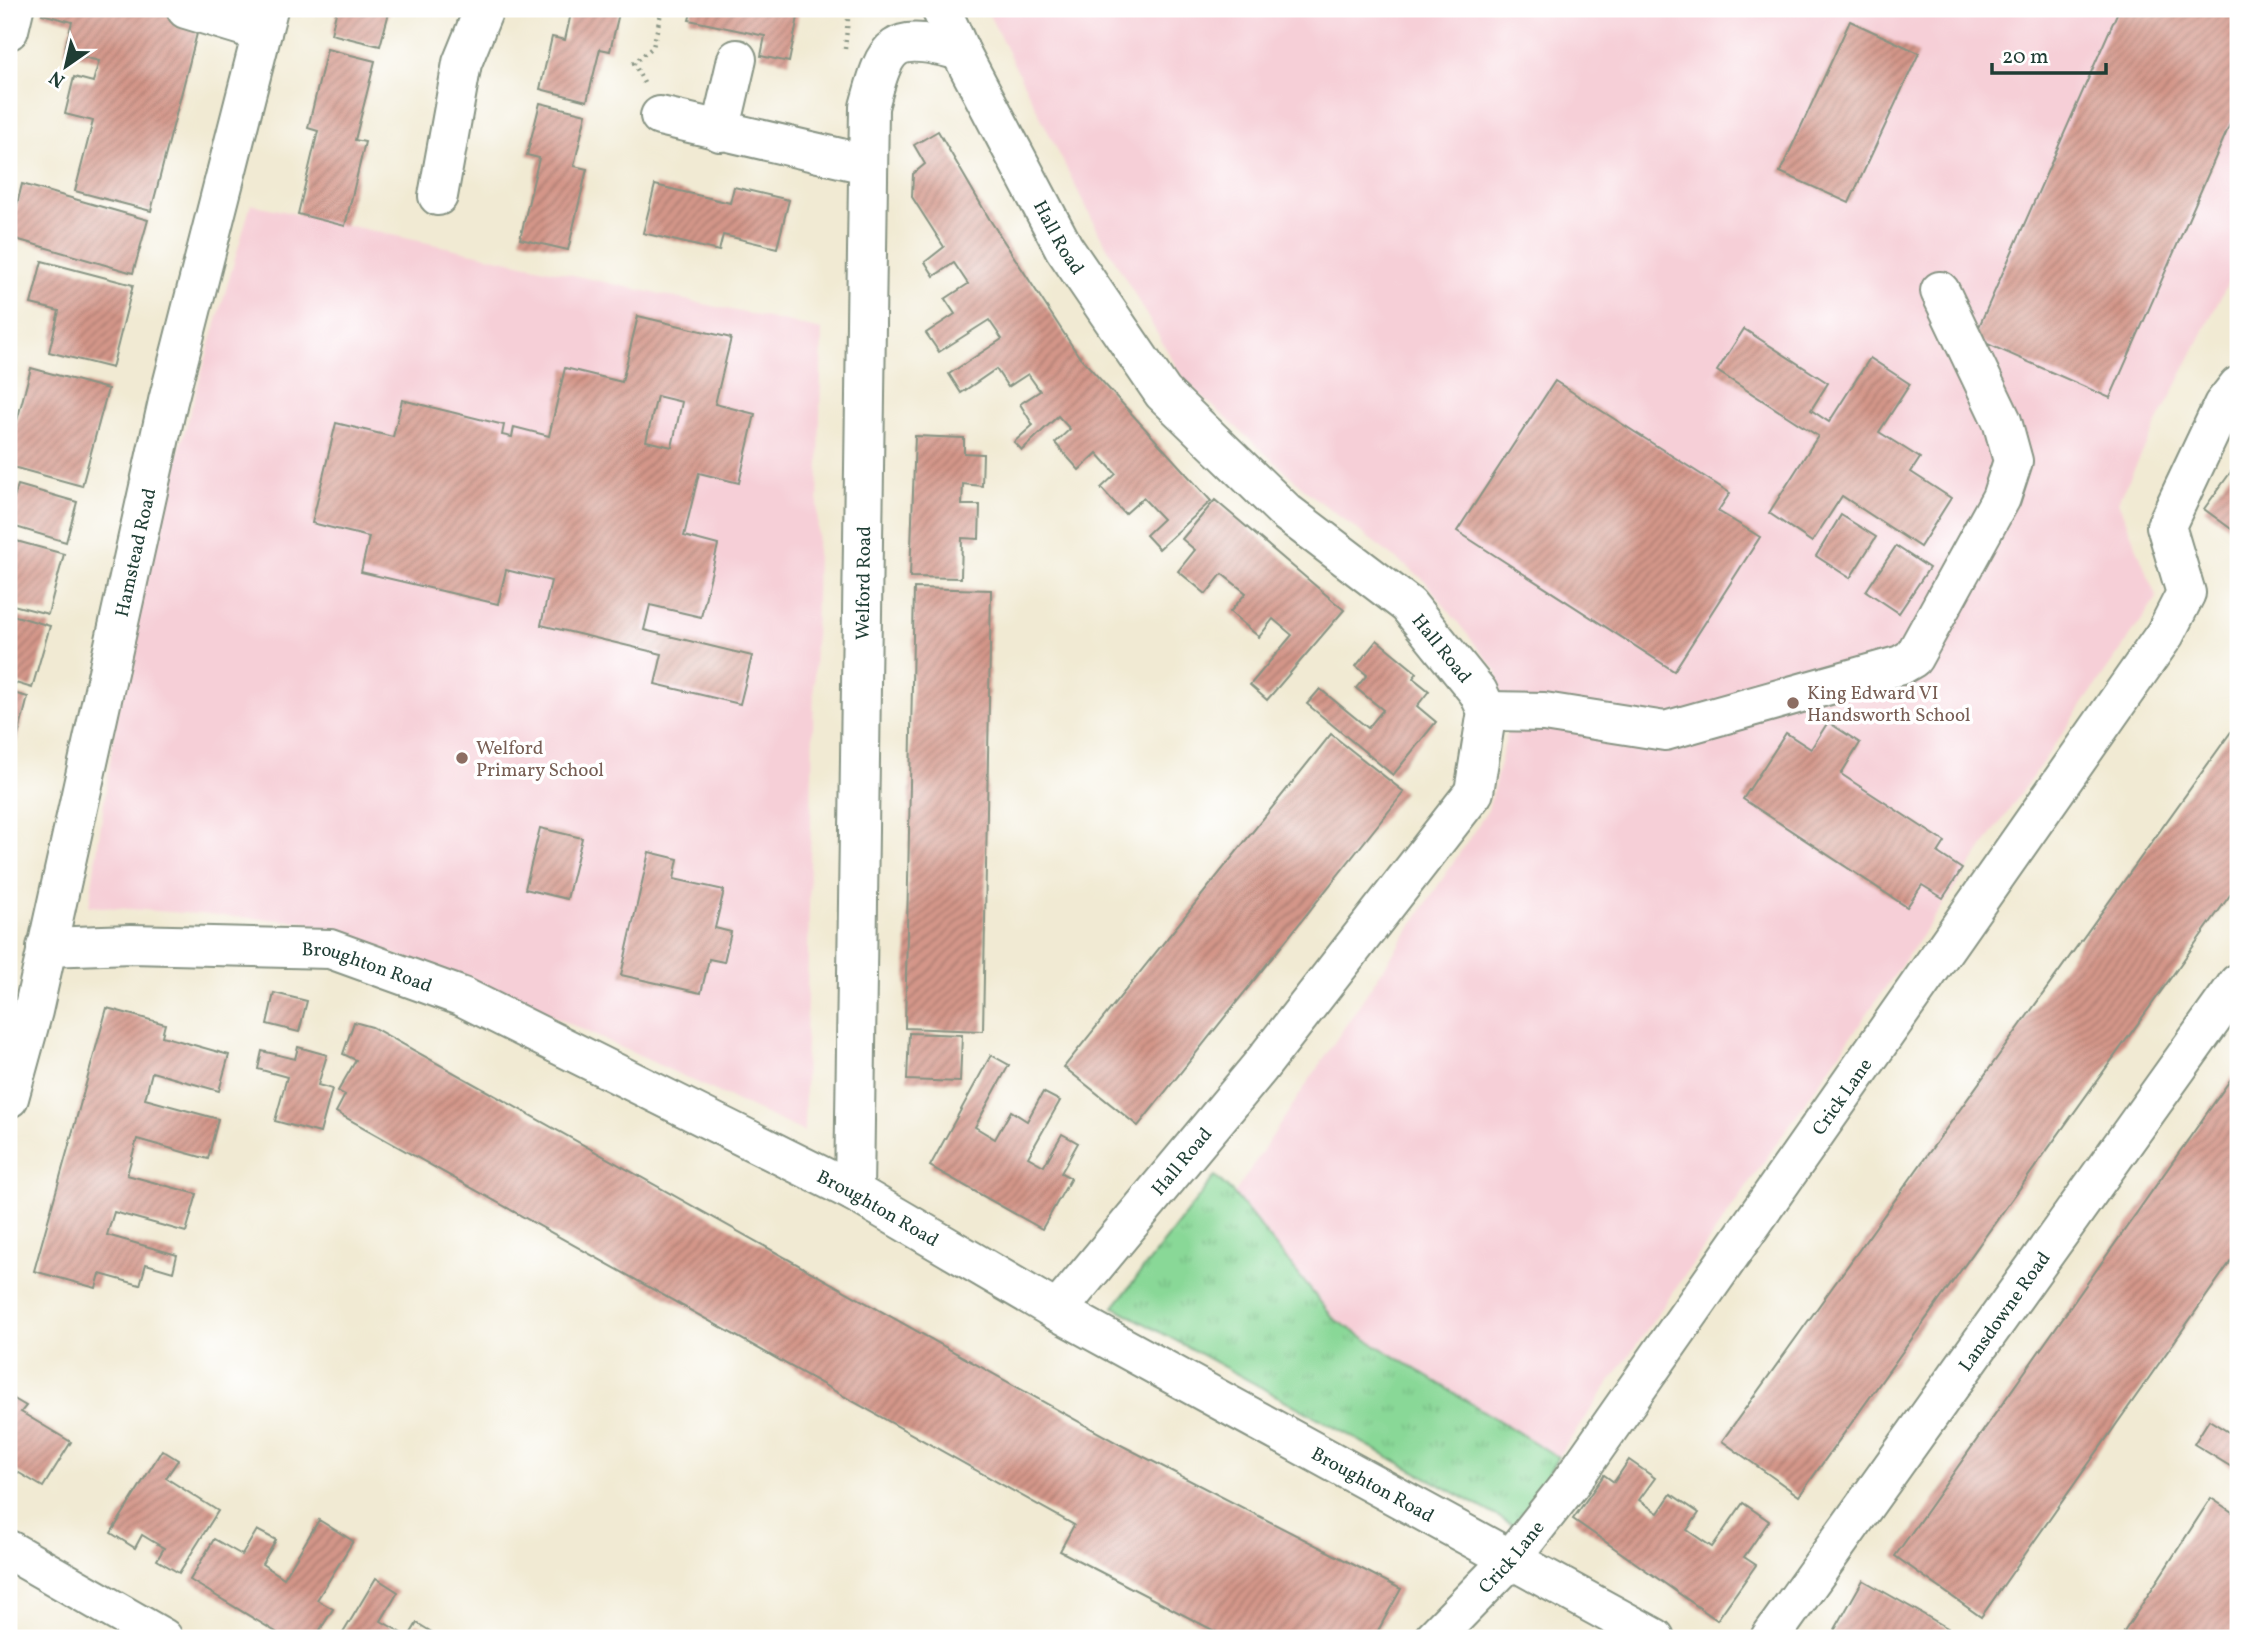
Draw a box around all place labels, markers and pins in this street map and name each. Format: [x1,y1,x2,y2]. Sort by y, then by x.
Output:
place label: King Edward VI Handsworth School [1807,681,1971,729]
marker: King Edward VI Handsworth School [1785,695,1801,711]
place label: Welford Primary School [476,736,604,784]
marker: Welford Primary School [454,750,470,766]

